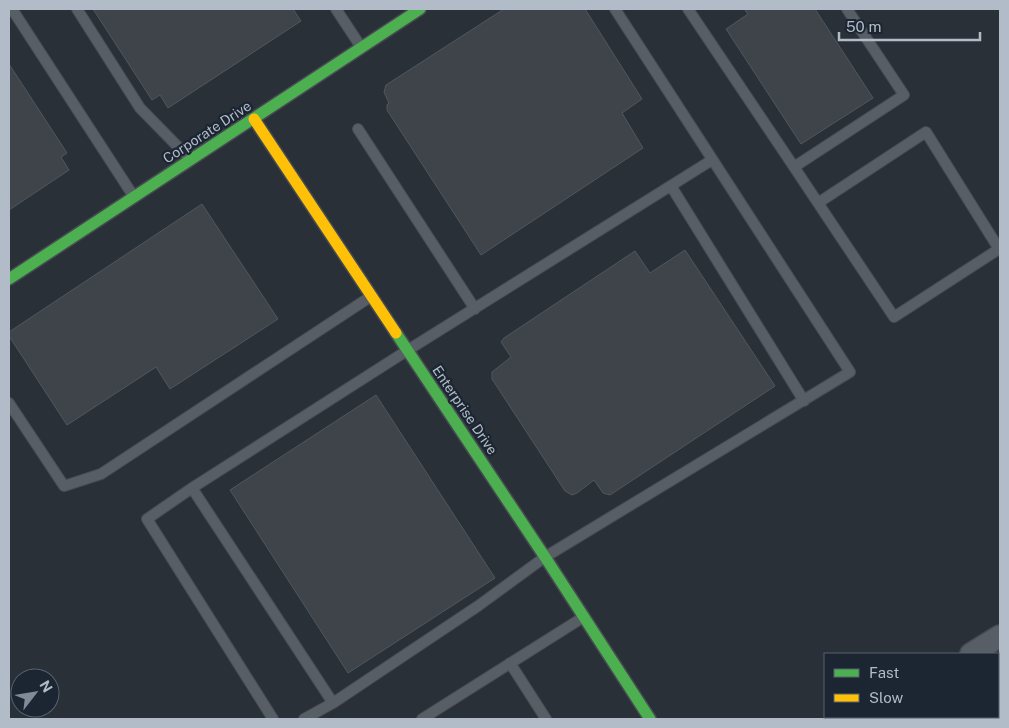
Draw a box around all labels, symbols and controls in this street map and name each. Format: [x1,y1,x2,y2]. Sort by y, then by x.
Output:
scale bar [839,10,980,42]
text: 50 m [846,18,881,35]
street label: Corporate Drive [160,97,254,166]
street label: Enterprise Drive [429,362,501,458]
legend [824,653,999,718]
text: Fast [869,664,899,681]
north arrow [10,668,60,718]
text: N [36,677,56,695]
text: Slow [869,689,904,706]

